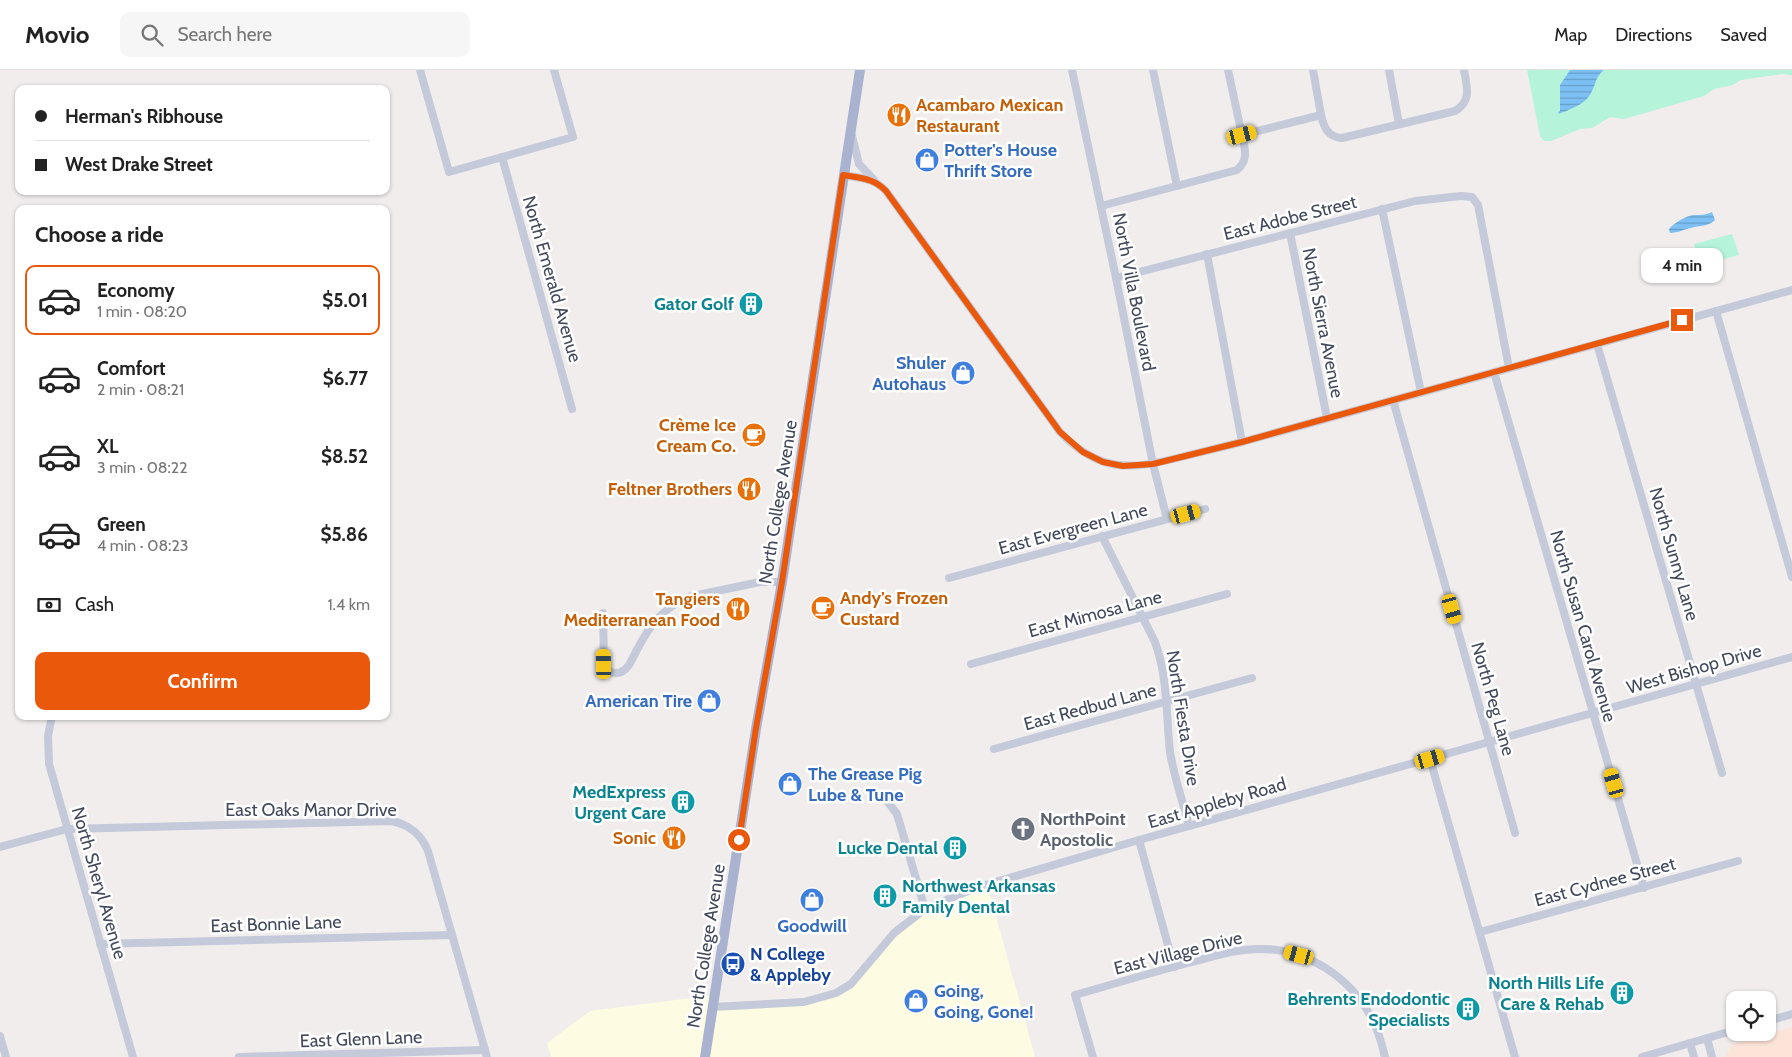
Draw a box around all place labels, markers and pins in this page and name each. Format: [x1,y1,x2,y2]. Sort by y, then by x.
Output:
place label: Acambaro Mexican Restaurant [916,94,1063,137]
restaurant icon: Acambaro Mexican Restaurant [886,102,912,128]
place label: Potter's House Thrift Store [944,139,1057,182]
shop icon: Potter's House Thrift Store [914,147,940,173]
building icon: Gator Golf [738,291,764,317]
place label: Gator Golf [654,293,734,315]
place label: Shuler Autohaus [872,352,946,395]
shop icon: Shuler Autohaus [950,360,976,386]
place label: Crème Ice Cream Co. [656,414,736,457]
cafe icon: Crème Ice Cream Co. [741,422,767,448]
restaurant icon: Feltner Brothers [736,476,762,502]
place label: Feltner Brothers [608,478,732,500]
place label: Andy's Frozen Custard [840,587,948,630]
place label: Tangiers Mediterranean Food [563,588,720,631]
cafe icon: Andy's Frozen Custard [810,595,836,621]
restaurant icon: Tangiers Mediterranean Food [725,596,751,622]
shop icon: American Tire [696,688,722,714]
place label: American Tire [585,690,692,712]
place label: The Grease Pig Lube & Tune [808,763,922,806]
shop icon: The Grease Pig Lube & Tune [777,771,803,797]
place label: MedExpress Urgent Care [572,781,666,824]
building icon: MedExpress Urgent Care [670,789,696,815]
place label: NorthPoint Apostolic [1040,808,1126,851]
church icon: NorthPoint Apostolic [1010,816,1036,842]
restaurant icon: Sonic [661,825,687,851]
place label: Sonic [613,827,656,849]
building icon: Lucke Dental [942,835,968,861]
place label: Lucke Dental [837,837,938,859]
place label: Northwest Arkansas Family Dental [902,875,1056,918]
building icon: Northwest Arkansas Family Dental [872,883,898,909]
shop icon: Goodwill [799,887,825,913]
place label: Goodwill [777,915,847,937]
place label: N College & Appleby [750,943,831,986]
bus stop icon: N College & Appleby [720,951,746,977]
place label: North Hills Life Care & Rehab [1488,972,1604,1015]
place label: Going, Going, Gone! [934,980,1033,1023]
building icon: North Hills Life Care & Rehab [1609,980,1635,1006]
shop icon: Going, Going, Gone! [903,988,929,1014]
place label: Behrents Endodontic Specialists [1287,988,1450,1031]
building icon: Behrents Endodontic Specialists [1455,996,1481,1022]

